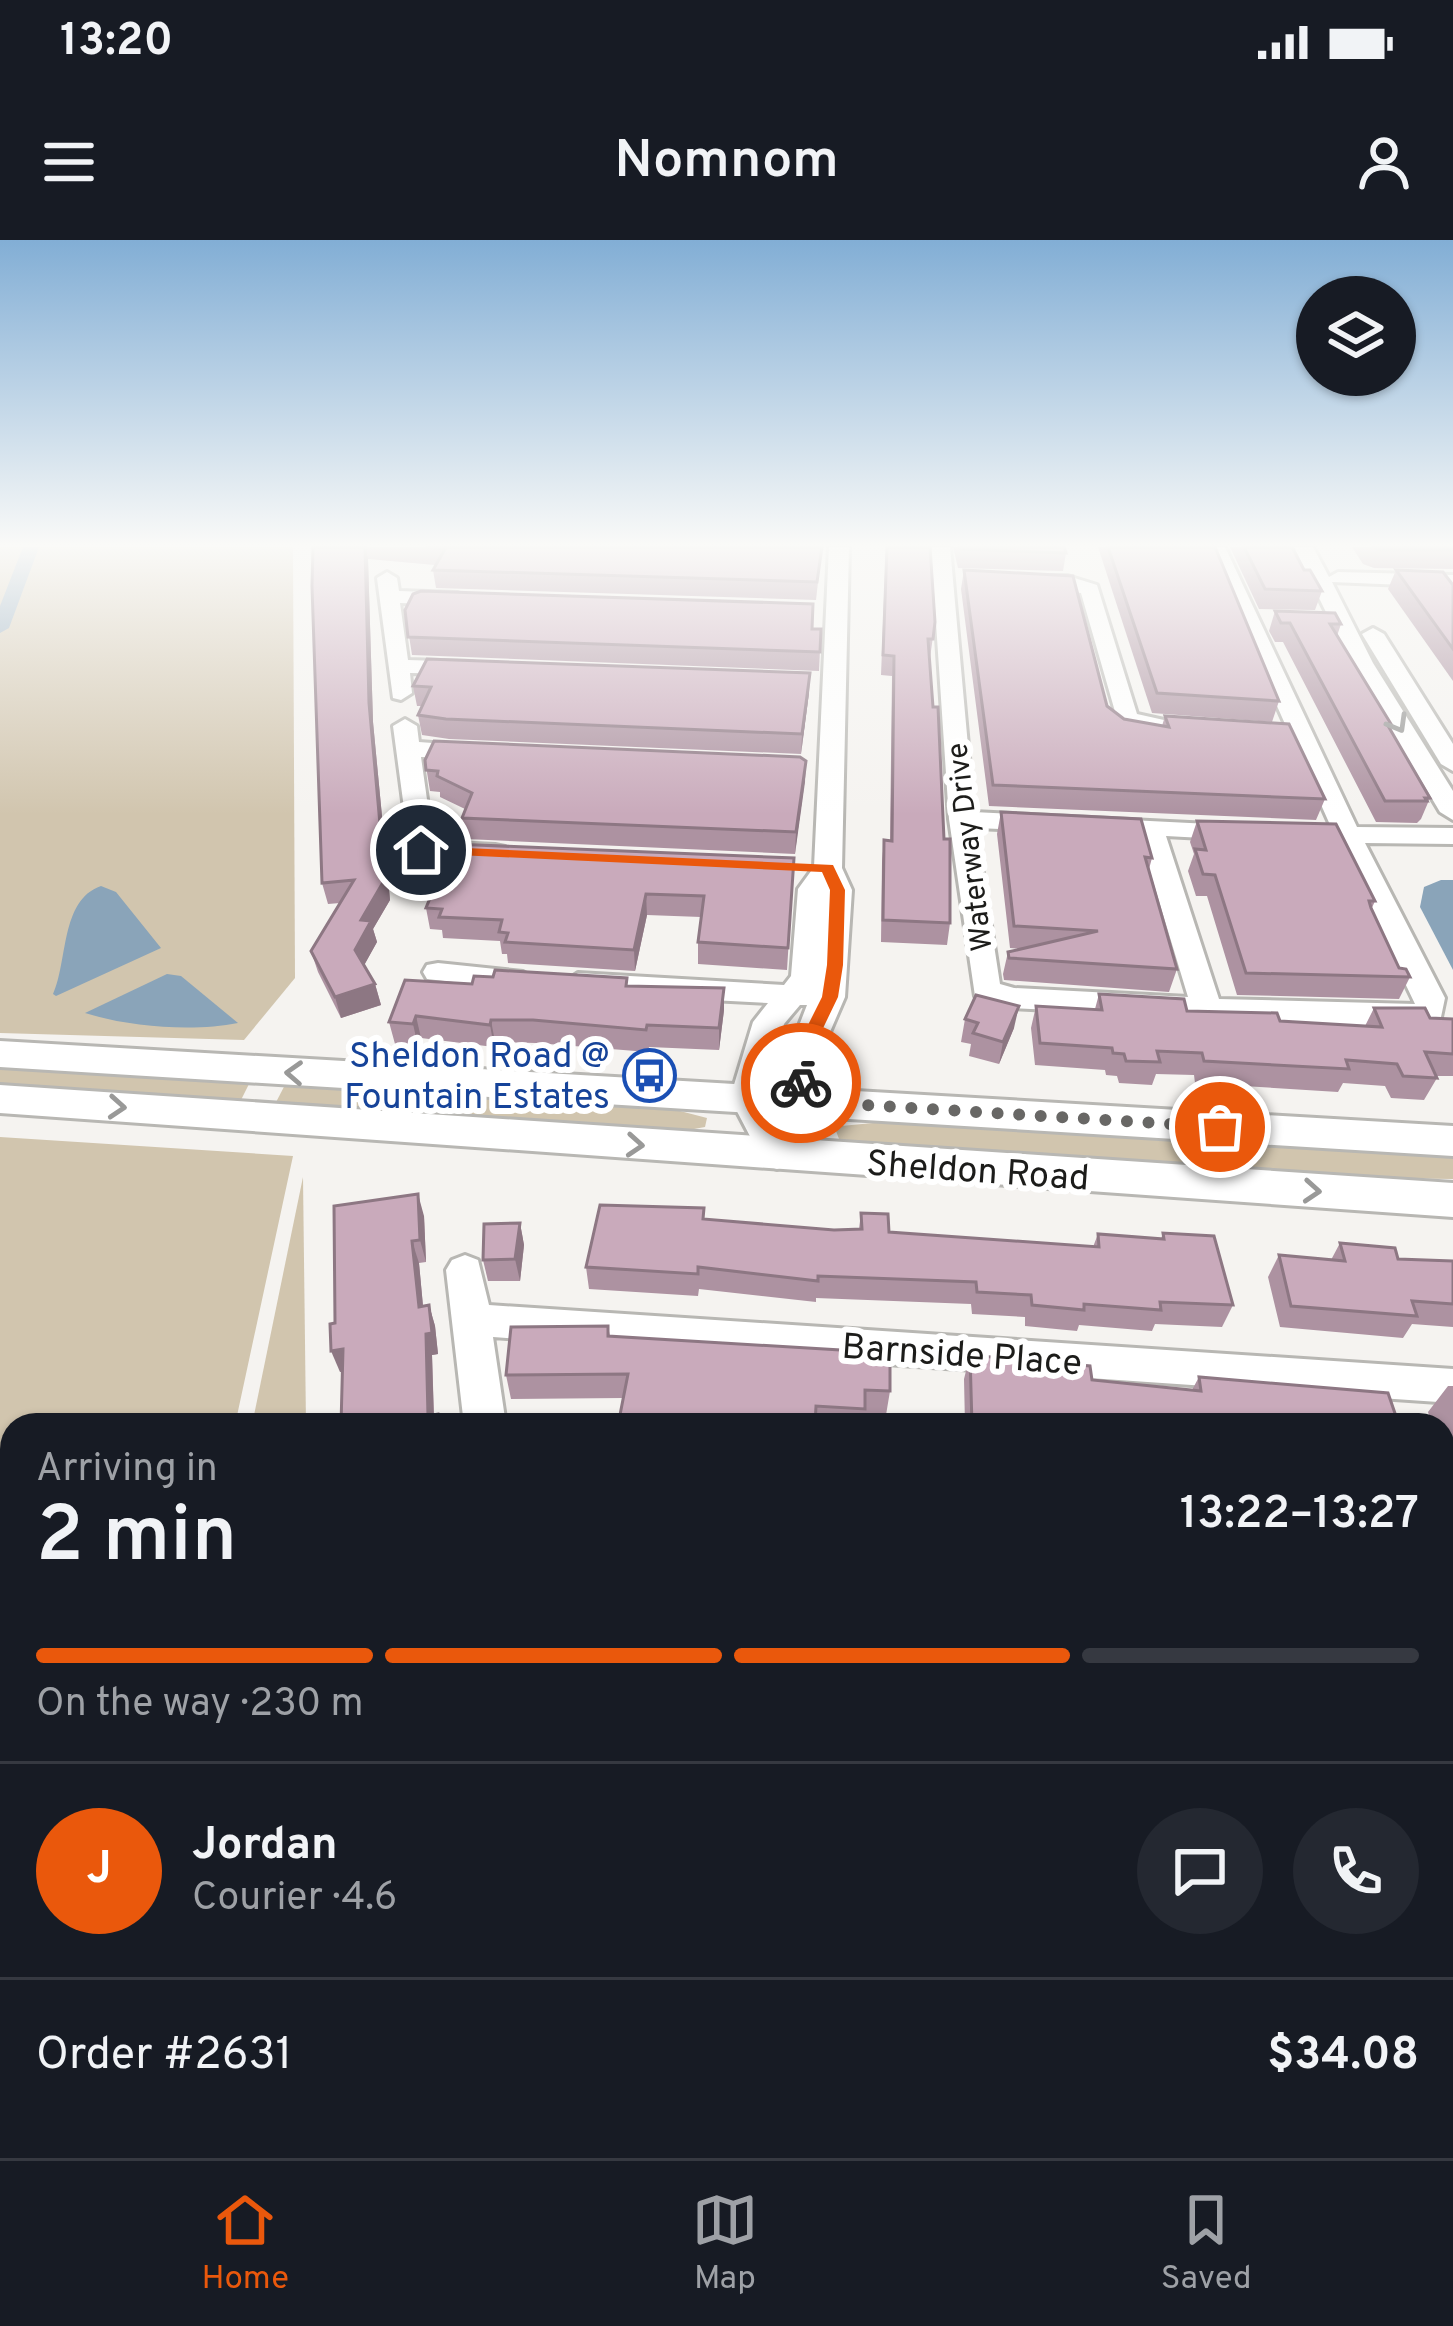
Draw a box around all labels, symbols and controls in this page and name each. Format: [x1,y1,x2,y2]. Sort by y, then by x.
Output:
text: 13:20 [60,14,173,71]
text: Nomnom [614,128,839,197]
icon: menu [36,129,102,195]
icon: person [1351,129,1417,195]
map controls [1296,276,1416,396]
button: layers [1296,276,1416,396]
one-way arrow [1383,712,1406,733]
street label: Waterway Drive [940,740,1003,953]
pin [370,799,472,901]
icon: home [388,817,454,883]
courier [741,1023,861,1143]
place label: Sheldon Road @ Fountain Estates [344,1035,610,1122]
bus stop icon: Sheldon Road @ Fountain Estates [621,1047,677,1103]
icon: bike [768,1050,834,1116]
one-way arrow [284,1060,303,1086]
pin [1169,1076,1271,1178]
one-way arrow [108,1094,127,1120]
icon: bag [1187,1094,1253,1160]
one-way arrow [626,1131,645,1157]
street label: Sheldon Road [865,1142,1091,1204]
one-way arrow [1303,1178,1322,1204]
street label: Barnside Place [840,1326,1083,1388]
text: Arriving in [36,1446,218,1495]
text: 13:22–13:27 [1180,1487,1419,1544]
text: 2 min [36,1490,237,1589]
text: On the way · 230 m [36,1681,363,1730]
button: chat [1137,1808,1263,1934]
button: phone [1293,1808,1419,1934]
text: Jordan [192,1818,338,1875]
text: J [86,1842,112,1899]
text: Courier · 4.6 [192,1875,397,1924]
text: Order #2631 [36,2028,292,2085]
text: $34.08 [1267,2028,1419,2085]
tab: Home [201,2187,289,2301]
tab: Map [692,2187,758,2301]
tab: Saved [1161,2187,1252,2301]

